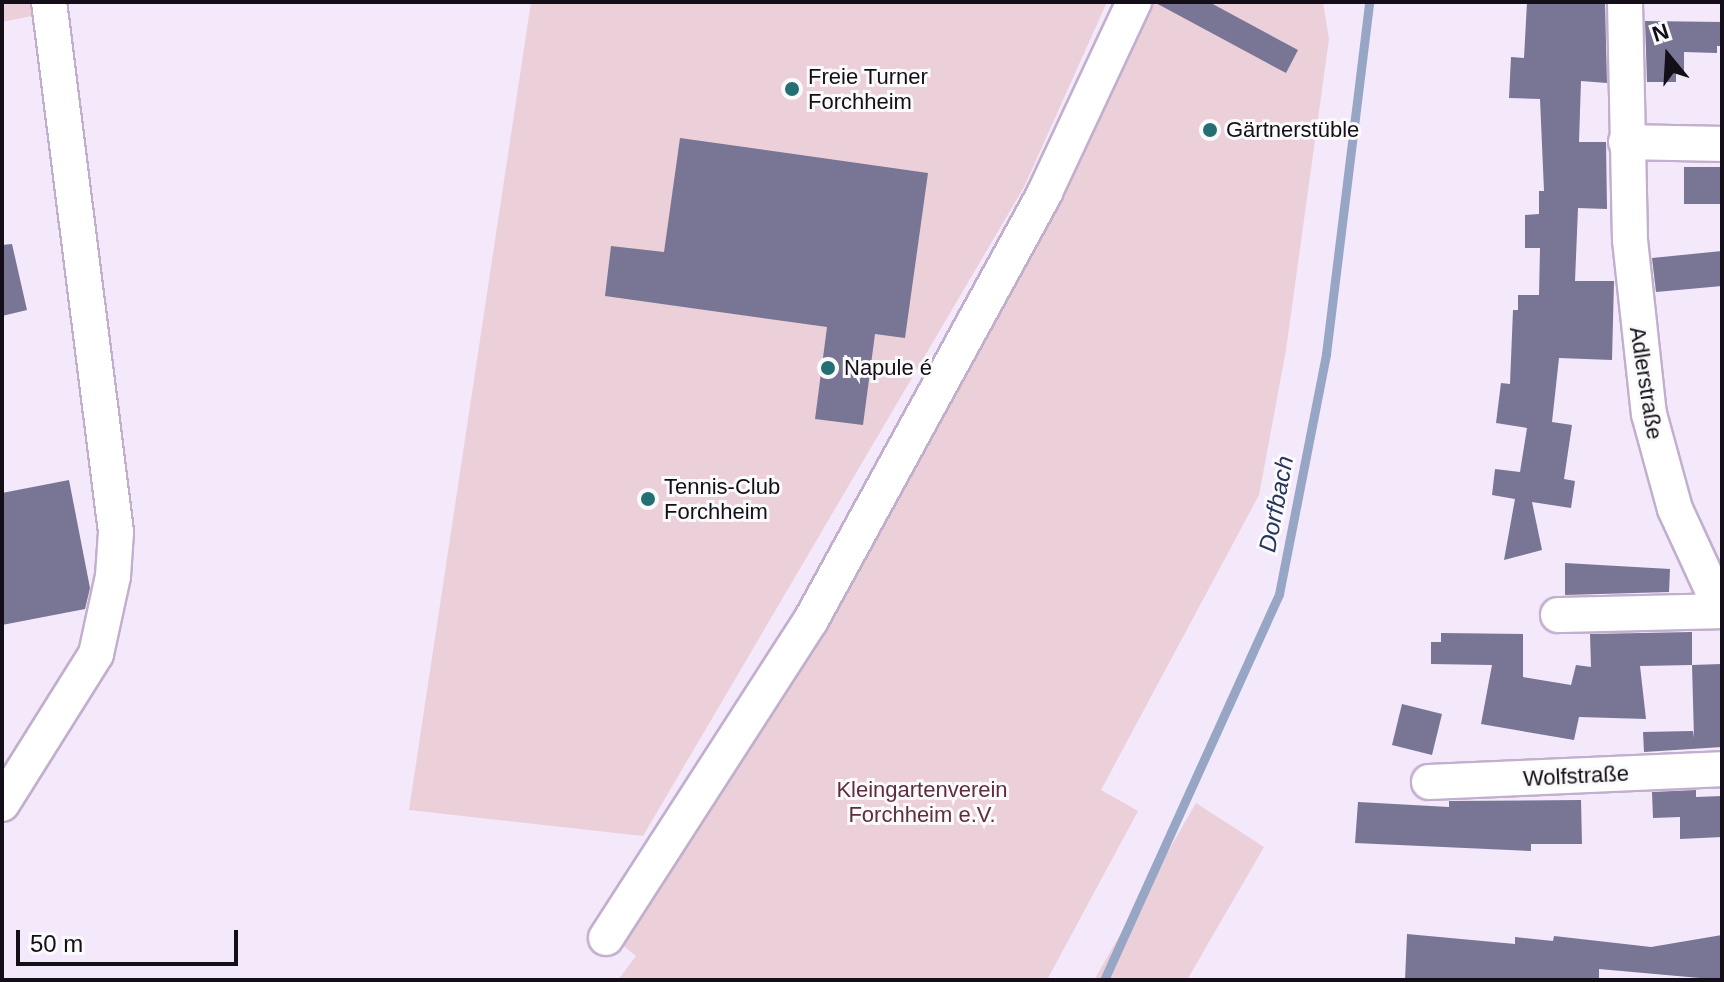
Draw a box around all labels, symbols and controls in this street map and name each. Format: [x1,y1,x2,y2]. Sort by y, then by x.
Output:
north arrow [1628,16,1708,96]
text: N [1649,18,1672,47]
place label: Freie Turner Forchheim [808,63,928,114]
marker: Freie Turner Forchheim [783,80,801,98]
place label: Gärtnerstüble [1226,117,1359,143]
marker: Gärtnerstüble [1201,121,1219,139]
street label: Adlerstraße [1624,325,1668,441]
place label: Napule é [844,355,932,381]
marker: Napule é [819,359,837,377]
water label: Dorfbach [1253,453,1299,555]
place label: Tennis-Club Forchheim [664,473,780,524]
marker: Tennis-Club Forchheim [639,490,657,508]
street label: Wolfstraße [1522,760,1630,792]
park label: Kleingartenverein Forchheim e.V. [836,776,1008,828]
scale bar [20,914,242,964]
text: 50 m [30,930,83,957]

